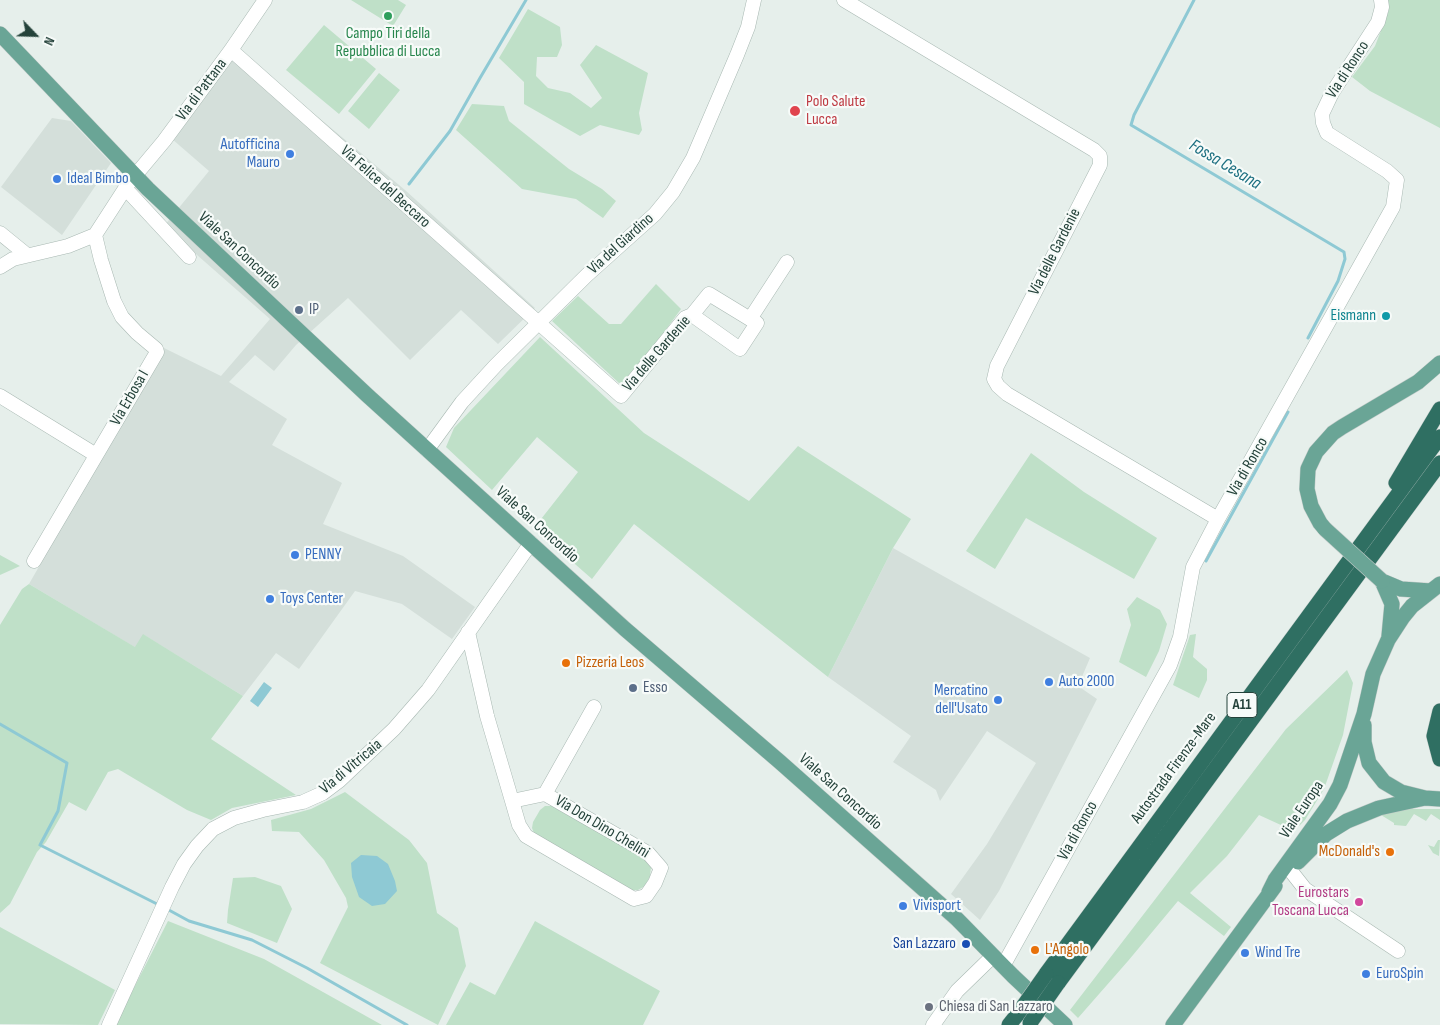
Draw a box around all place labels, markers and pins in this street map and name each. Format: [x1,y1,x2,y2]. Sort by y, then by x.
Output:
marker: Campo Tiri della Repubblica di Lucca [382,10,394,22]
place label: Campo Tiri della Repubblica di Lucca [336,24,440,62]
place label: Polo Salute Lucca [806,92,865,130]
marker: Polo Salute Lucca [788,104,802,118]
place label: Autofficina Mauro [221,135,280,173]
marker: Autofficina Mauro [284,148,296,160]
place label: Ideal Bimbo [67,169,129,189]
marker: Ideal Bimbo [51,173,63,185]
place label: IP [309,300,319,320]
marker: IP [293,304,305,316]
place label: Eismann [1331,306,1376,326]
marker: Eismann [1380,310,1392,322]
place label: PENNY [305,545,341,565]
marker: PENNY [289,549,301,561]
place label: Toys Center [280,589,343,609]
marker: Toys Center [264,593,276,605]
place label: Pizzeria Leos [576,653,644,673]
marker: Pizzeria Leos [560,657,572,669]
place label: Auto 2000 [1059,672,1114,692]
marker: Auto 2000 [1043,676,1055,688]
place label: Esso [643,678,668,698]
place label: Mercatino dell'Usato [934,681,988,719]
marker: Esso [627,682,639,694]
marker: Mercatino dell'Usato [992,694,1004,706]
place label: McDonald's [1319,842,1380,862]
marker: McDonald's [1384,846,1396,858]
place label: Eurostars Toscana Lucca [1272,883,1349,921]
place label: Vivisport [913,896,961,916]
marker: Eurostars Toscana Lucca [1353,896,1365,908]
marker: Vivisport [897,900,909,912]
place label: San Lazzaro [893,934,956,954]
marker: San Lazzaro [960,938,972,950]
place label: L'Angolo [1045,940,1089,960]
place label: Wind Tre [1255,943,1301,963]
marker: L'Angolo [1029,944,1041,956]
marker: Wind Tre [1239,947,1251,959]
place label: EuroSpin [1376,964,1424,984]
marker: EuroSpin [1360,968,1372,980]
place label: Chiesa di San Lazzaro [939,997,1053,1017]
marker: Chiesa di San Lazzaro [923,1001,935,1013]

